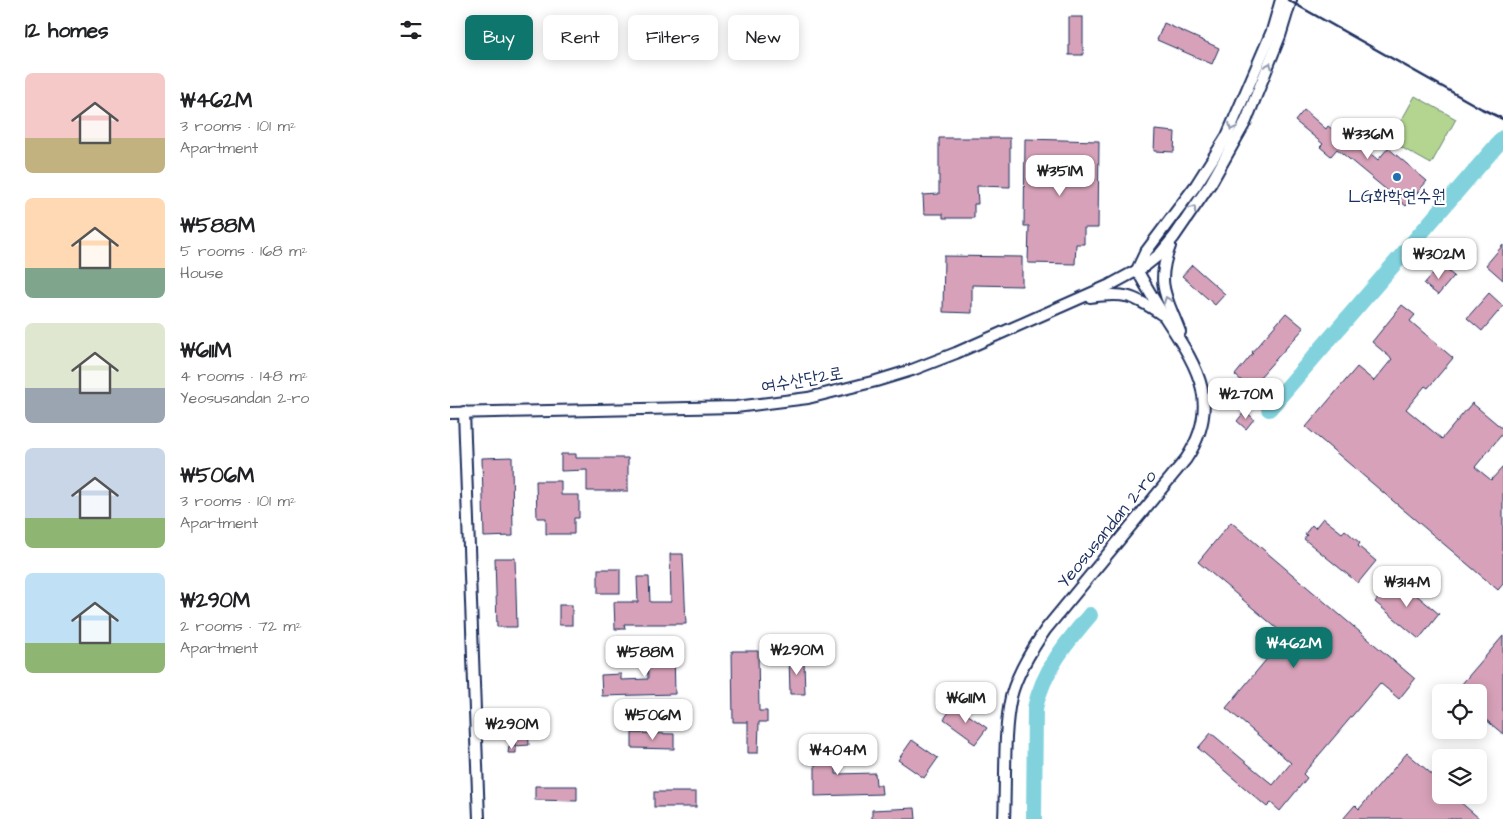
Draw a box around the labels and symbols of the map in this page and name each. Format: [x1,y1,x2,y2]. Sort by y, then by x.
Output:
one-way arrow [1263,63,1273,71]
pin: ₩336M [1333,118,1403,160]
one-way arrow [1228,122,1238,131]
pin: ₩351M [1025,154,1095,197]
marker: LG화학연수원 [1391,171,1403,183]
place label: LG화학연수원 [1348,184,1446,209]
one-way arrow [1187,206,1196,215]
pin: ₩302M [1404,238,1474,280]
one-way arrow [1163,296,1173,305]
street label: 여수산단2로 [759,361,845,399]
pin: ₩270M [1211,378,1281,420]
street label: Yeosusandan 2-ro [1052,465,1162,593]
pin: ₩314M [1372,566,1442,608]
pin: ₩462M [1259,626,1329,669]
pin: ₩290M [762,634,832,676]
pin: ₩588M [610,636,680,678]
pin: ₩611M [931,682,1001,724]
pin: ₩506M [618,698,688,741]
pin: ₩290M [477,708,547,750]
pin: ₩404M [803,734,873,776]

